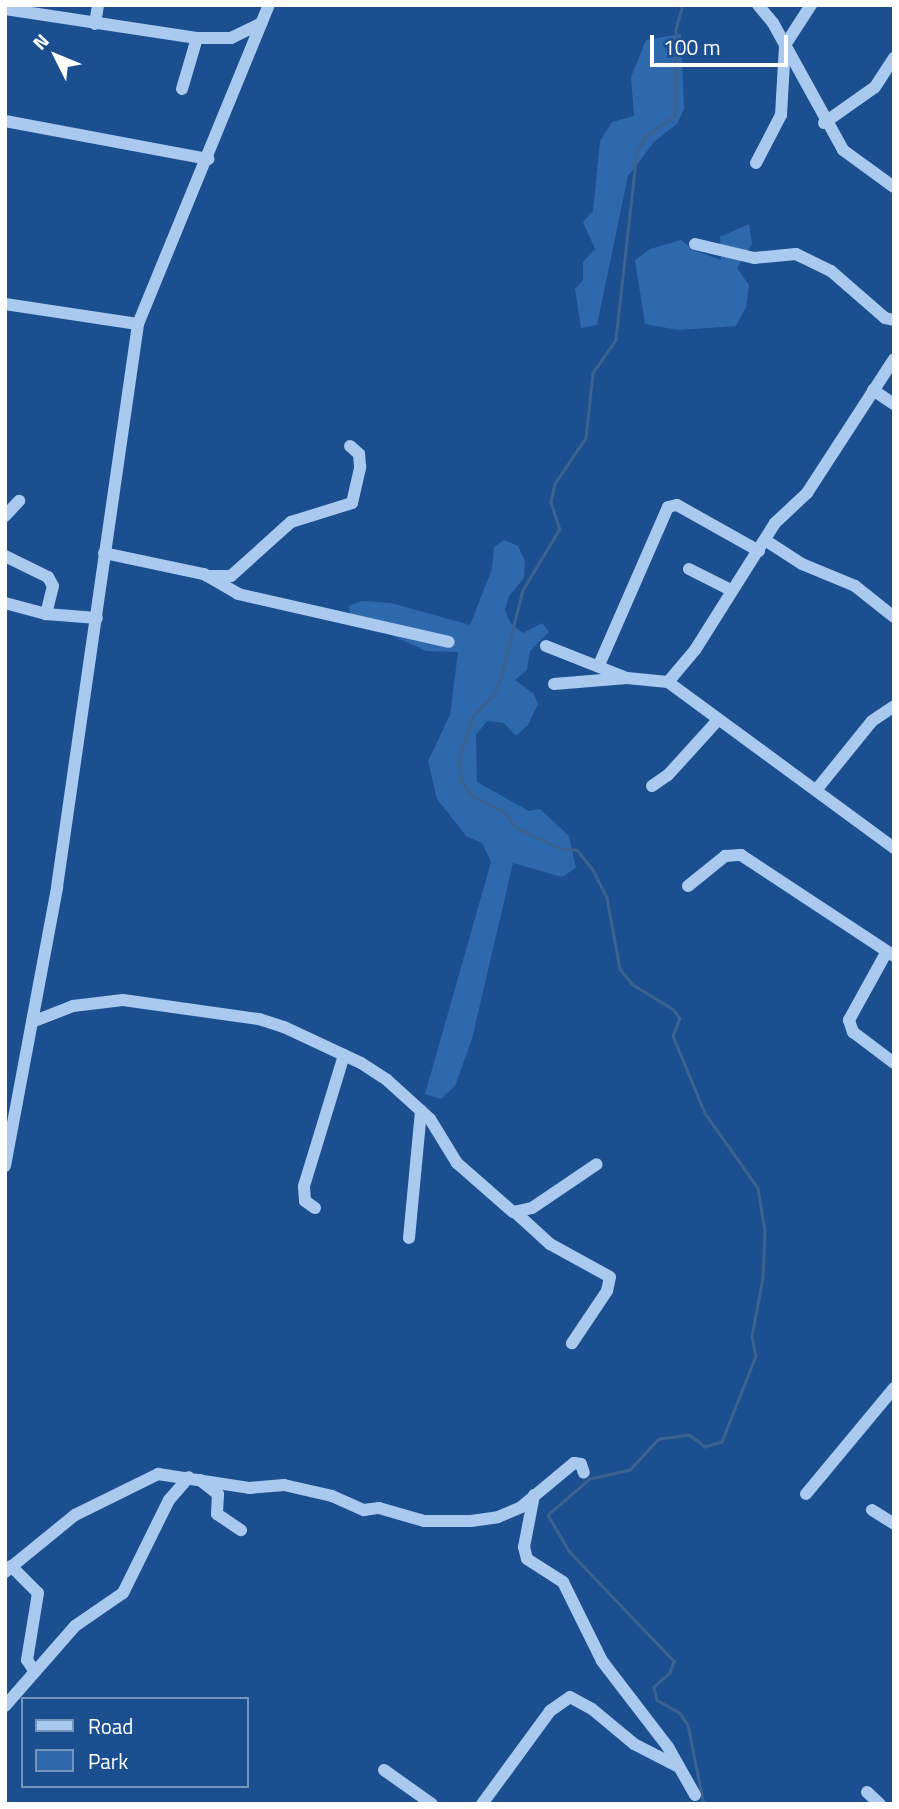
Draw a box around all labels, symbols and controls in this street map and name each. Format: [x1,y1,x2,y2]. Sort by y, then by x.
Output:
north arrow [21,21,91,91]
scale bar [654,21,792,65]
text: N [25,27,55,56]
text: 100 m [663,31,720,63]
legend [21,1697,248,1788]
text: Road [88,1710,133,1742]
text: Park [88,1745,128,1777]

